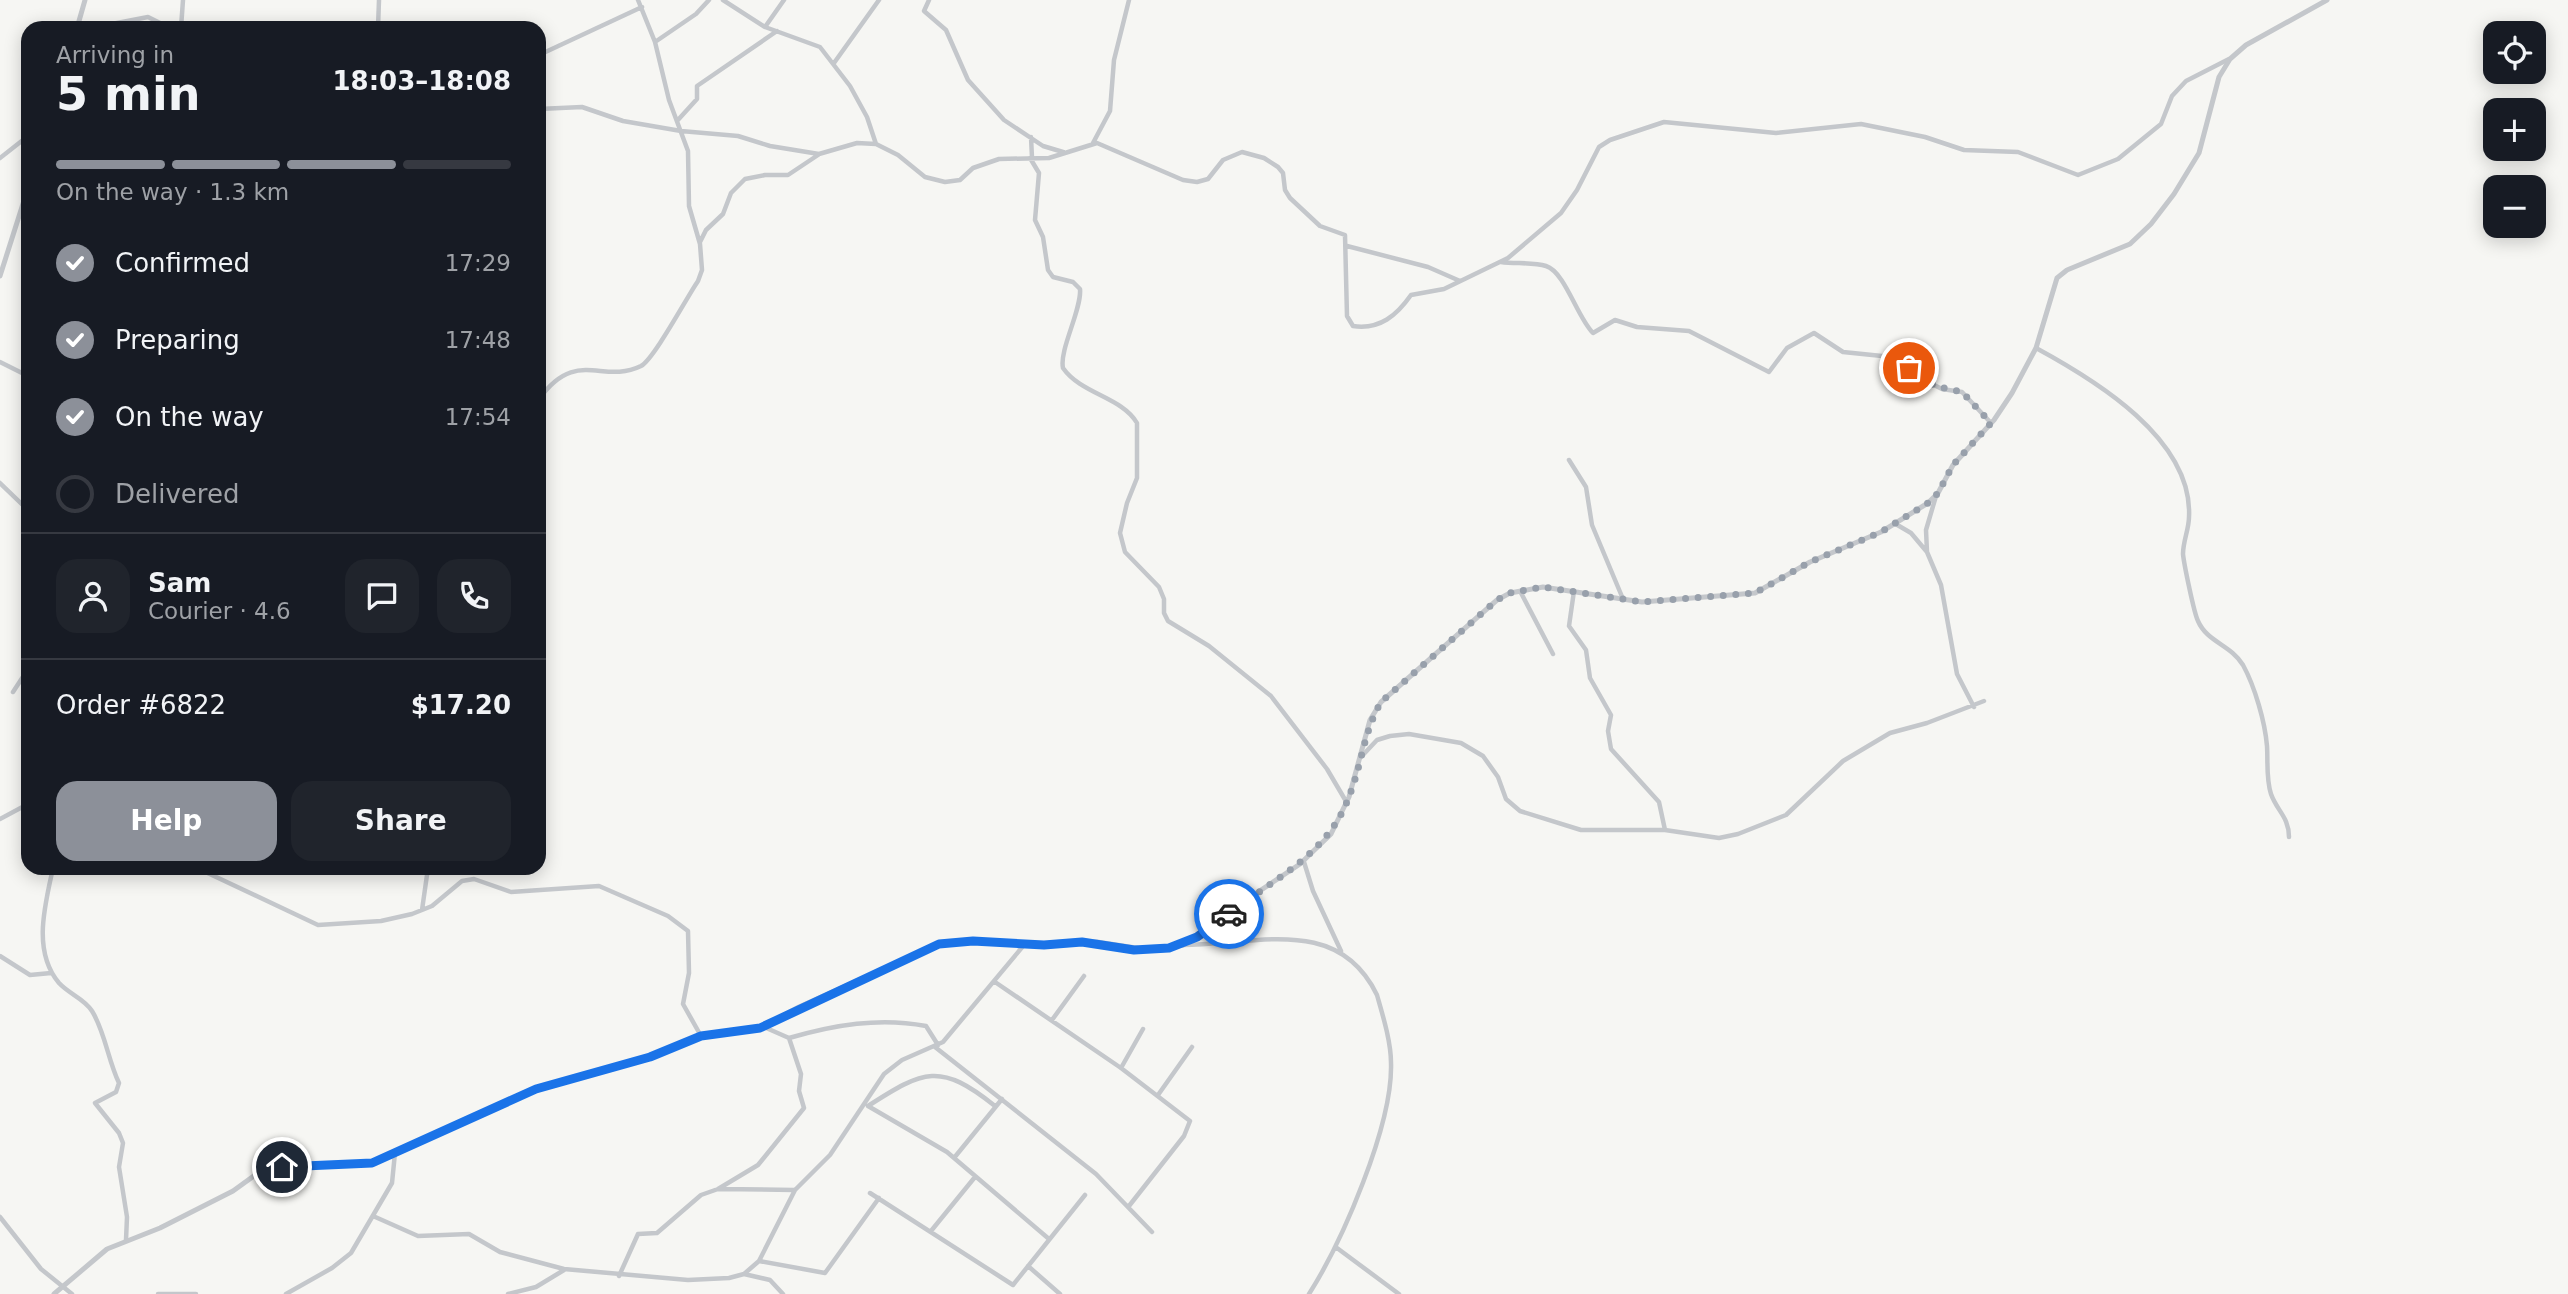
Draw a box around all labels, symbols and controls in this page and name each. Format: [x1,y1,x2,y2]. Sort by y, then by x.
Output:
map controls [2483,21,2546,238]
button: locate [2483,21,2546,84]
text: Arriving in [56,42,174,68]
text: 18:03–18:08 [332,66,511,96]
text: 5 min [56,67,200,121]
button: + [2483,98,2546,161]
button: − [2483,175,2546,238]
text: On the way · 1.3 km [56,179,289,205]
icon: check [56,244,94,282]
text: Confirmed [115,248,250,278]
text: 17:29 [445,250,511,276]
icon: check [56,321,94,359]
text: Preparing [115,325,240,355]
text: 17:48 [445,327,511,353]
pin [1879,338,1939,398]
icon: bag [1890,349,1928,387]
icon: check [56,398,94,436]
text: On the way [115,402,264,432]
text: 17:54 [445,404,511,430]
text: Delivered [115,479,239,509]
button: person [56,559,130,633]
button: chat [345,559,419,633]
button: phone [437,559,511,633]
text: Sam [148,568,211,598]
text: Courier · 4.6 [148,598,291,624]
text: Order #6822 [56,690,226,720]
text: $17.20 [411,690,511,720]
button: Help [56,781,277,861]
button: Share [291,781,511,861]
courier [1194,879,1264,949]
icon: car [1210,895,1248,933]
pin [252,1137,312,1197]
icon: home [263,1148,301,1186]

